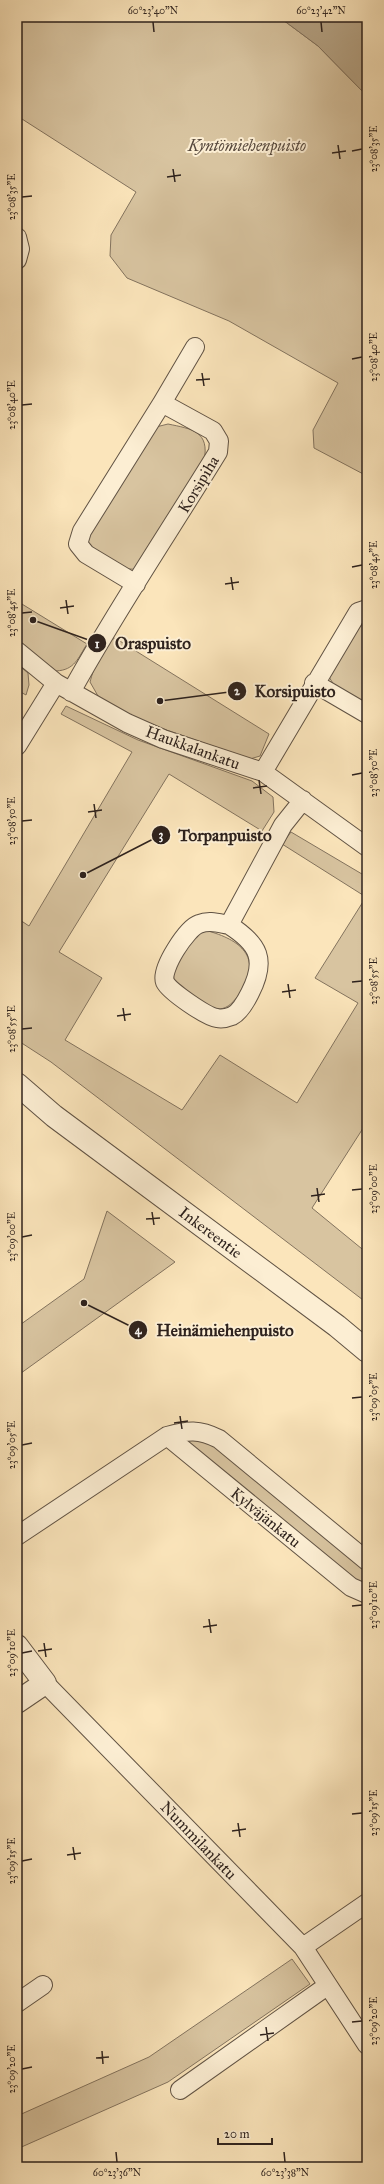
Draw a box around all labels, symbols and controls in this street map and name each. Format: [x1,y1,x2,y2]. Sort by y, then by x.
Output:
text: 60°23'40"N [128,5,179,17]
text: 60°23'42"N [296,5,346,17]
text: 23°08'35"E [368,126,380,172]
park label: Kyntömiehenpuisto [187,136,306,156]
text: 23°08'35"E [6,174,18,220]
text: 23°08'40"E [368,332,380,382]
text: 23°08'40"E [6,380,18,430]
street label: Korsipiha [174,452,223,516]
text: 23°08'45"E [368,541,380,589]
text: 23°08'45"E [6,589,18,637]
callout: Oraspuisto [87,629,199,658]
text: Oraspuisto [115,633,191,654]
text: 1 [95,637,100,651]
callout: Korsipuisto [227,676,344,705]
text: Korsipuisto [255,681,336,702]
text: 2 [234,684,241,698]
street label: Haukkalankatu [143,722,243,773]
text: 23°08'50"E [368,749,380,797]
text: 23°08'50"E [6,797,18,845]
callout: Torpanpuisto [151,820,280,849]
text: Torpanpuisto [177,825,272,846]
text: 3 [159,828,164,843]
text: 23°08'55"E [368,957,380,1005]
text: 23°08'55"E [6,1005,18,1053]
text: 23°09'00"E [368,1164,380,1214]
street label: Inkereentie [175,1203,246,1262]
text: 23°09'00"E [6,1212,18,1262]
callout: Heinämiehenpuisto [128,1315,302,1344]
text: Heinämiehenpuisto [156,1320,294,1341]
text: 4 [135,1323,143,1338]
text: 23°09'05"E [368,1373,380,1421]
text: 23°09'05"E [6,1421,18,1469]
street label: Kylväjänkatu [227,1483,305,1552]
text: 23°09'10"E [368,1581,380,1629]
text: 23°09'10"E [6,1629,18,1677]
text: 23°09'15"E [368,1790,380,1836]
street label: Nummilankatu [157,1797,241,1884]
text: 23°09'15"E [6,1838,18,1884]
text: 23°09'20"E [368,1997,380,2045]
text: 23°09'20"E [6,2045,18,2093]
scale bar [218,2120,272,2146]
text: 20 m [224,2127,250,2141]
text: 60°23'36"N [93,2167,142,2179]
text: 60°23'38"N [261,2167,310,2179]

